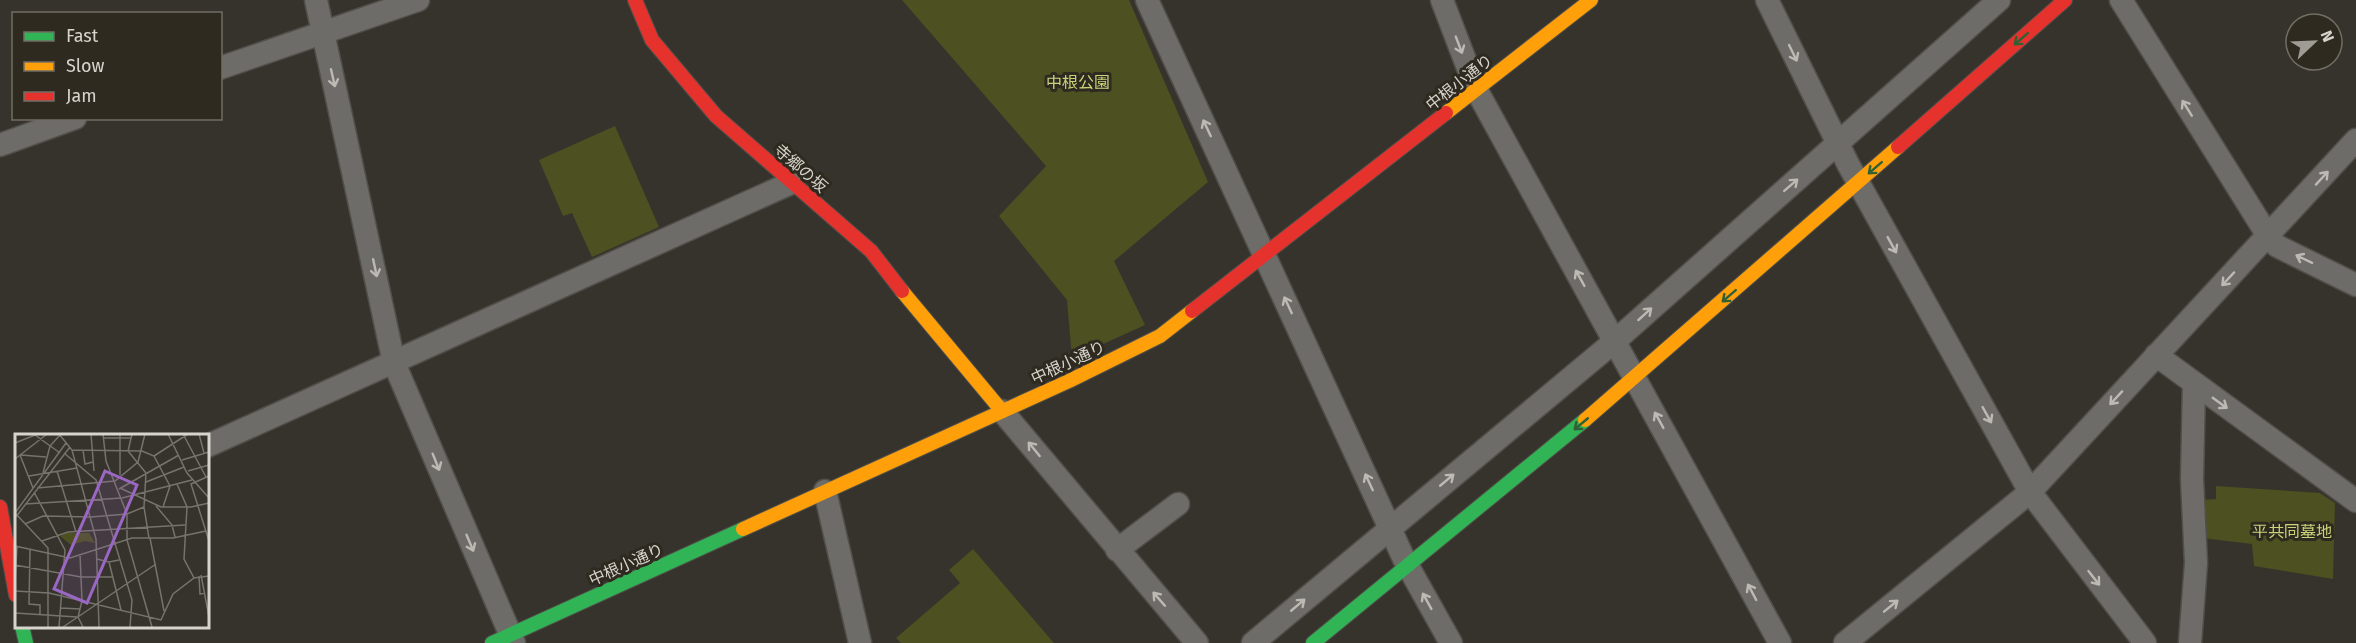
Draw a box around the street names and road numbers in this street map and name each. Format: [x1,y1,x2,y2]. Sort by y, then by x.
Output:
street label: 中根小通り [1422,50,1497,115]
street label: 寺郷の坂 [770,140,831,197]
street label: 中根小通り [1028,337,1108,388]
street label: 中根小通り [586,540,667,589]

